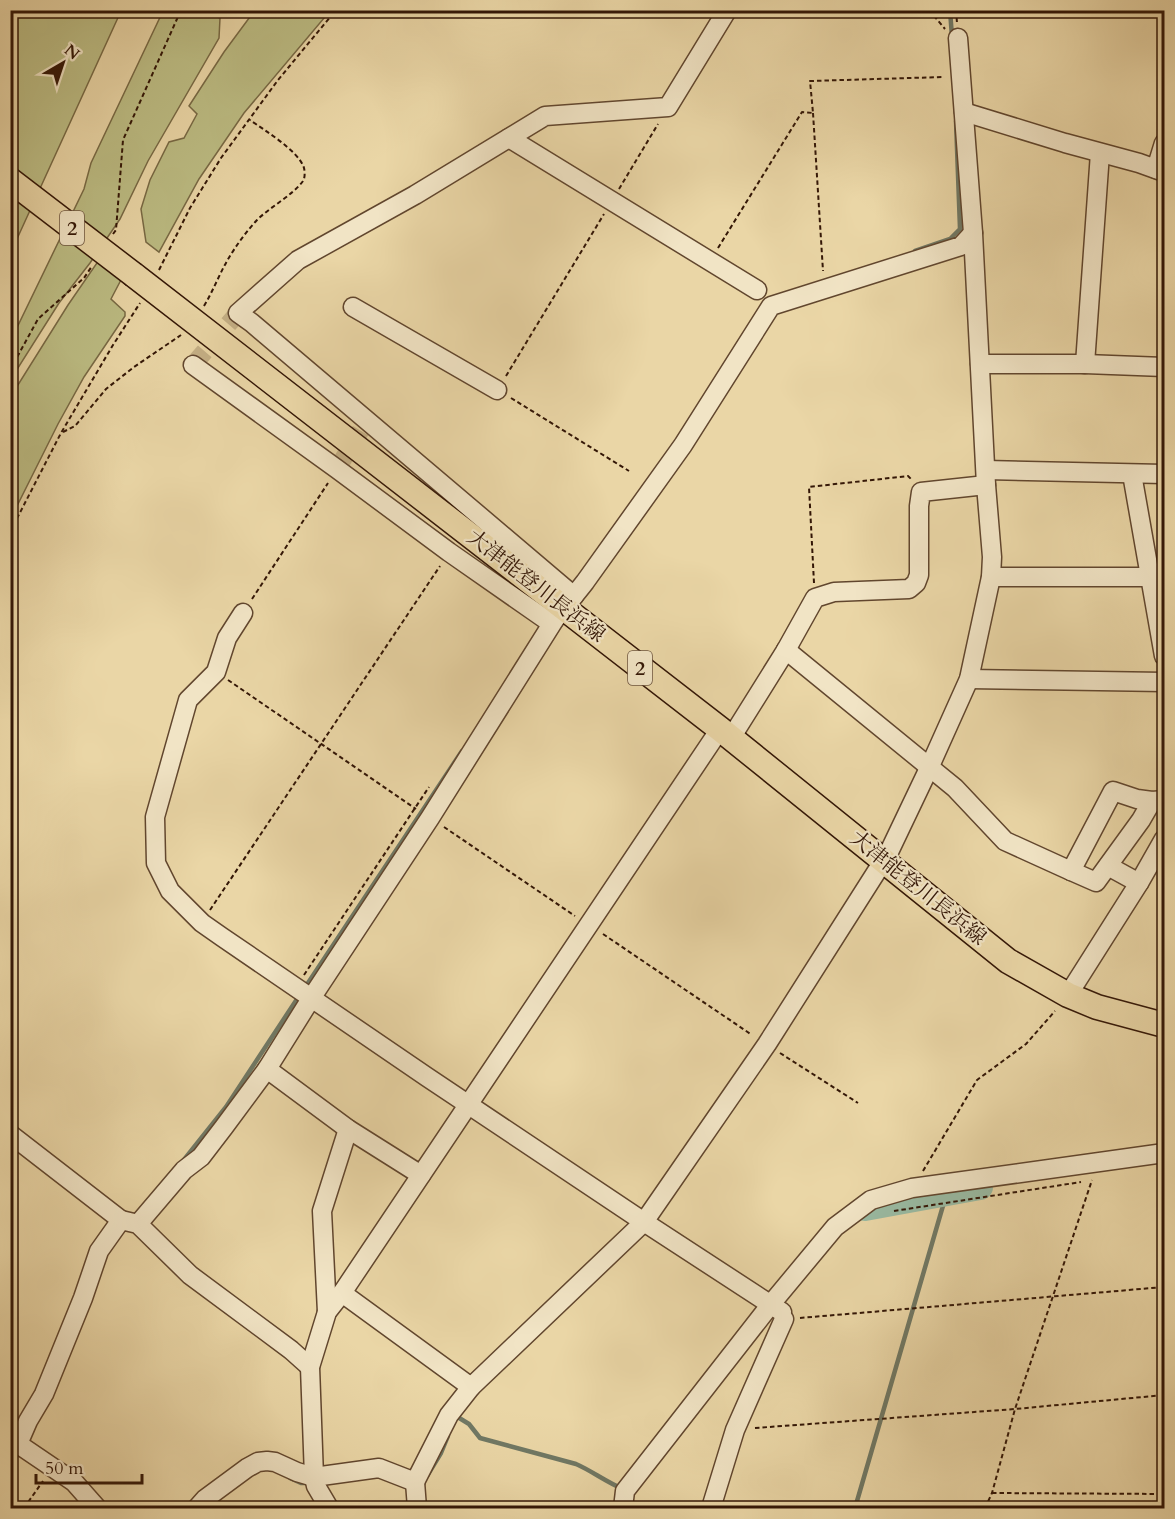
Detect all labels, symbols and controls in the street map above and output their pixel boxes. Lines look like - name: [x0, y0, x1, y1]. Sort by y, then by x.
- north arrow: [33, 33, 93, 93]
- text: N: [59, 39, 84, 65]
- road number: 2: [60, 211, 84, 245]
- street label: 大津能登川長浜線: [461, 523, 611, 649]
- road number: 2: [628, 651, 652, 685]
- street label: 大津能登川長浜線: [844, 824, 992, 952]
- scale bar: [36, 1447, 142, 1485]
- text: 50 m: [45, 1456, 84, 1481]

